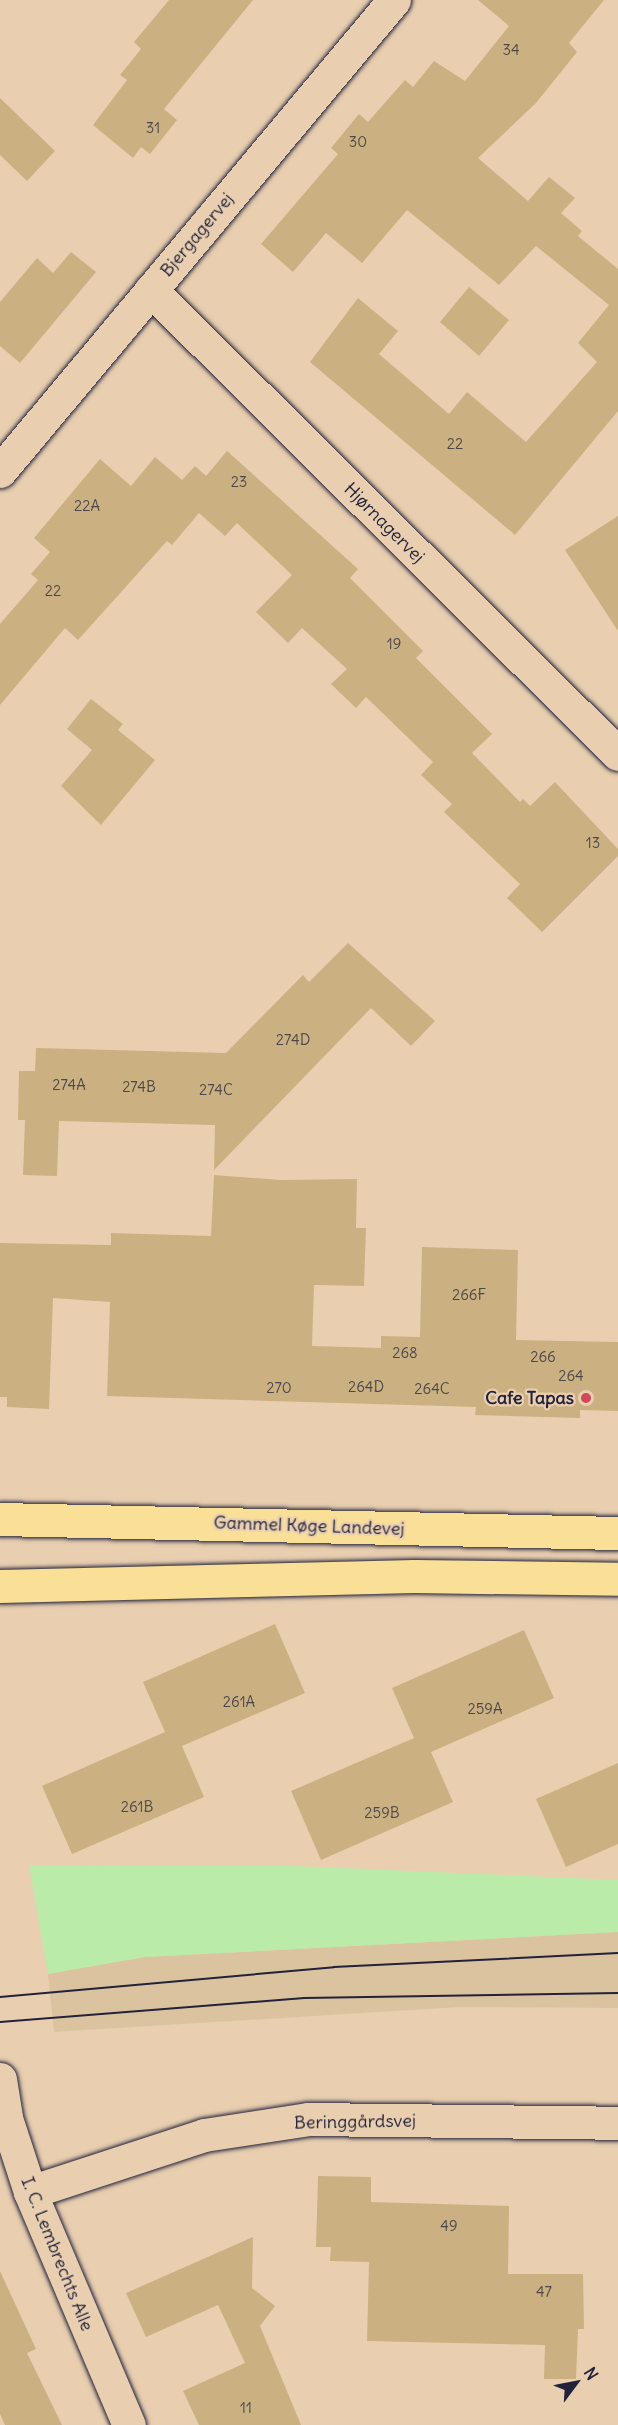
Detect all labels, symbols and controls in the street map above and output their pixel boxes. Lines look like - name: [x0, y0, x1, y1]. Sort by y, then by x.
- house number: 34: [502, 41, 520, 59]
- house number: 31: [146, 119, 160, 137]
- house number: 30: [349, 133, 367, 151]
- street label: Bjergagervej: [156, 189, 238, 281]
- house number: 22: [447, 435, 463, 453]
- house number: 23: [231, 473, 247, 491]
- street label: Hjørnagervej: [339, 478, 429, 568]
- house number: 22A: [74, 497, 100, 515]
- house number: 22: [45, 582, 61, 600]
- house number: 19: [387, 635, 401, 653]
- house number: 13: [586, 834, 600, 852]
- house number: 274D: [276, 1031, 310, 1049]
- house number: 274A: [52, 1076, 86, 1094]
- house number: 274B: [122, 1078, 156, 1096]
- house number: 274C: [199, 1081, 233, 1099]
- house number: 266F: [452, 1286, 486, 1304]
- house number: 268: [392, 1344, 418, 1362]
- house number: 266: [530, 1348, 556, 1366]
- house number: 264: [558, 1367, 584, 1385]
- house number: 264D: [348, 1378, 384, 1396]
- house number: 270: [266, 1379, 292, 1397]
- house number: 264C: [414, 1380, 450, 1398]
- place label: Cafe Tapas: [485, 1387, 574, 1409]
- marker: Cafe Tapas: [579, 1391, 593, 1405]
- street label: Gammel Køge Landevej: [213, 1512, 405, 1540]
- house number: 261A: [223, 1693, 255, 1711]
- house number: 259A: [467, 1700, 503, 1718]
- house number: 261B: [121, 1798, 153, 1816]
- house number: 259B: [364, 1804, 400, 1822]
- street label: Beringgårdsvej: [294, 2110, 416, 2134]
- street label: I. C. Lembrechts Alle: [16, 2174, 98, 2334]
- house number: 49: [440, 2217, 458, 2235]
- house number: 47: [536, 2283, 552, 2301]
- north arrow: [546, 2353, 606, 2413]
- text: N: [580, 2363, 603, 2383]
- house number: 11: [240, 2399, 252, 2417]

